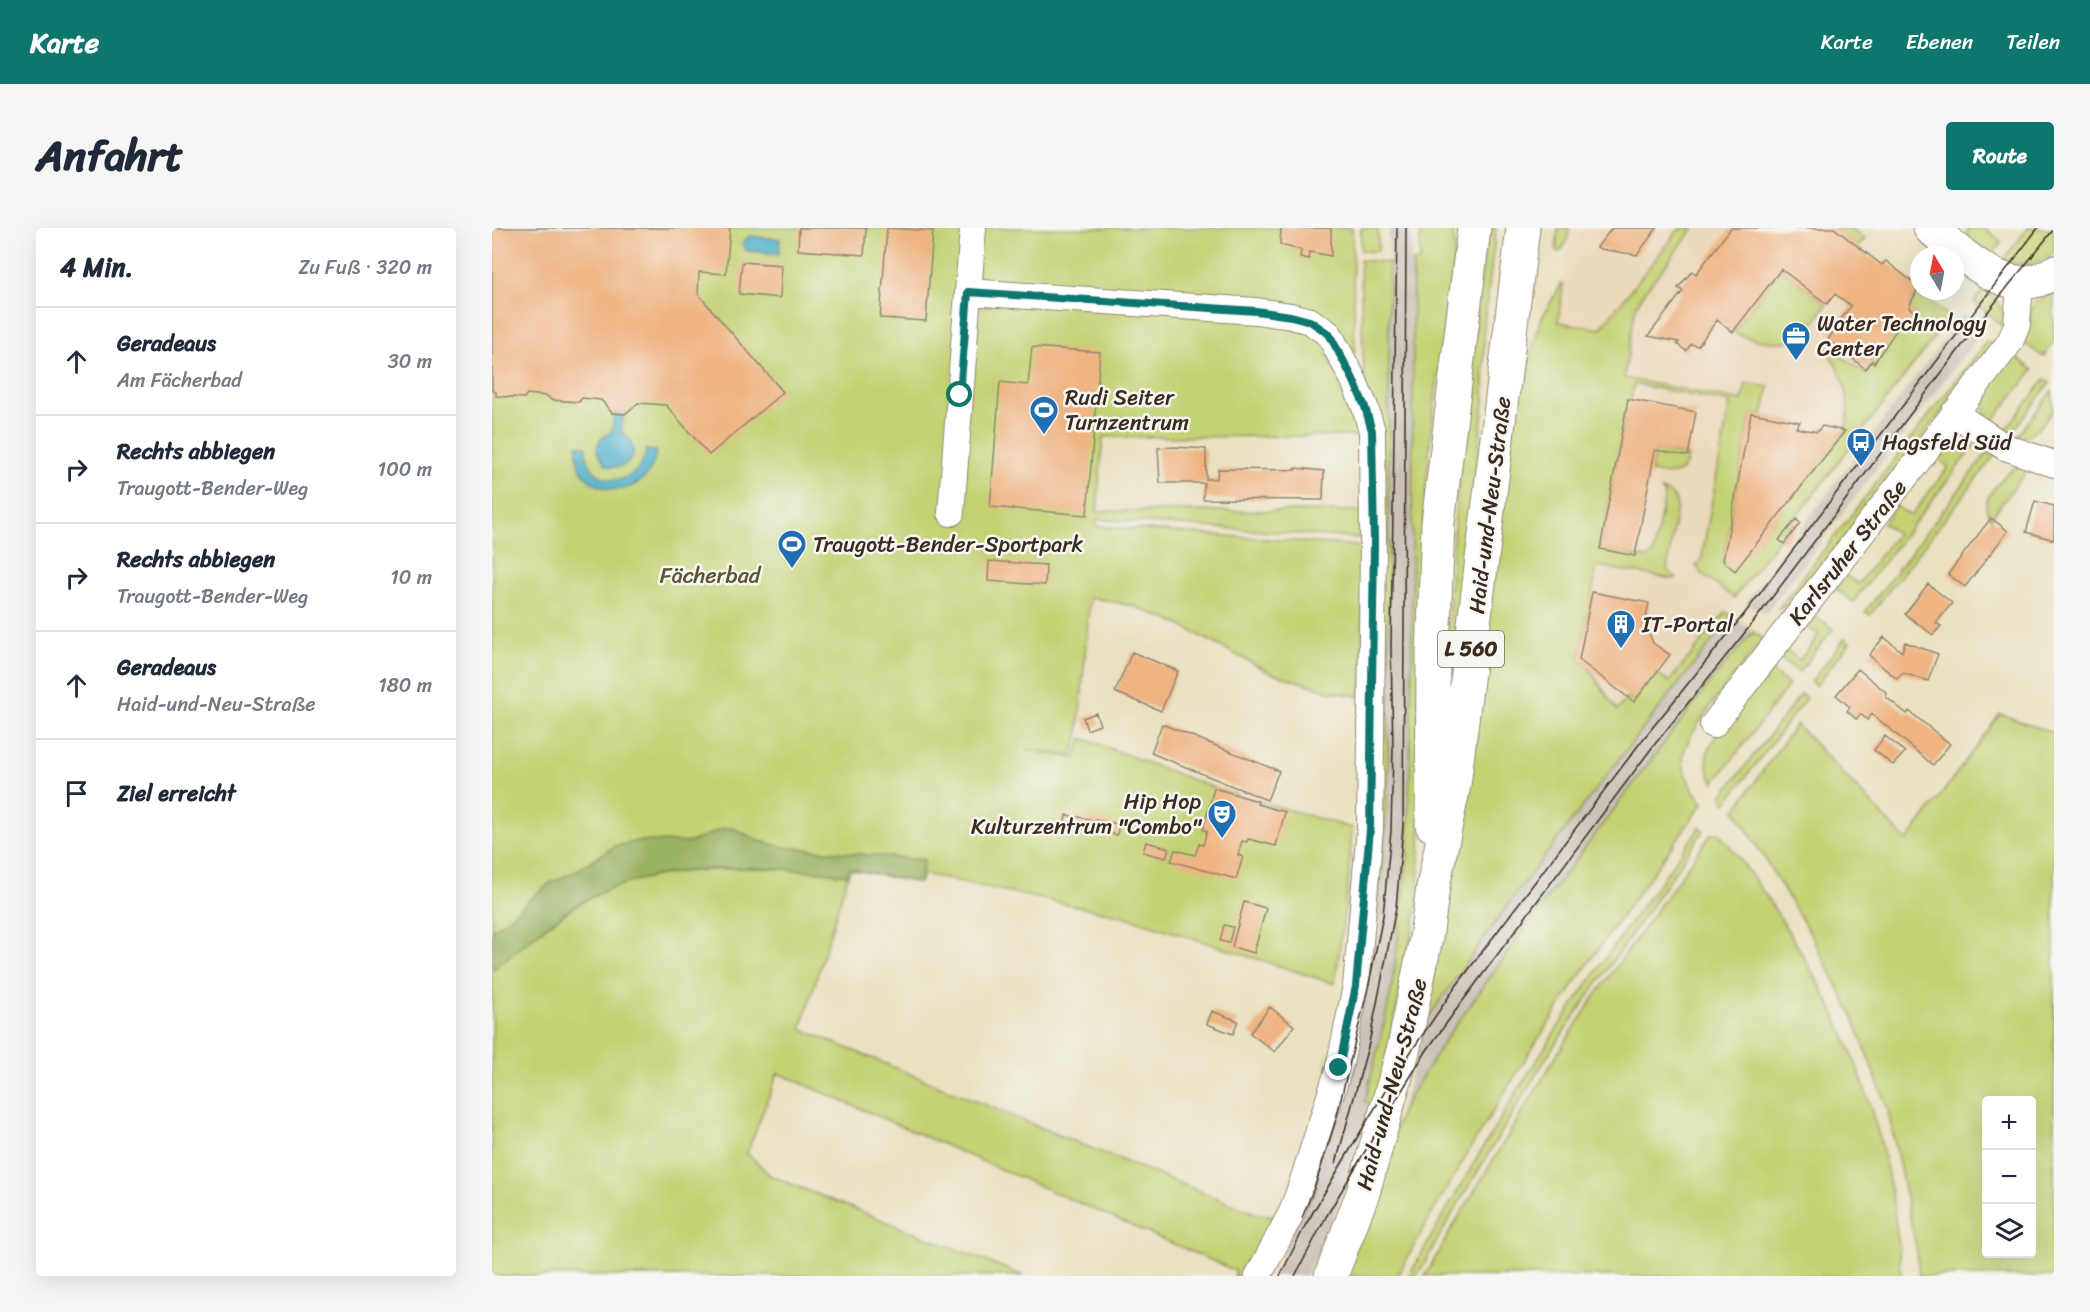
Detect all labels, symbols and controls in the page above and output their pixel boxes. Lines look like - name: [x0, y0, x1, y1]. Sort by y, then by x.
- text: Karte: [30, 18, 99, 67]
- text: Karte: [1821, 23, 1873, 61]
- text: Ebenen: [1906, 23, 1973, 61]
- text: Teilen: [2006, 23, 2060, 61]
- text: Anfahrt: [36, 119, 183, 193]
- button: Route: [1946, 122, 2054, 190]
- text: 4 Min.: [60, 244, 133, 290]
- north arrow: [1910, 246, 1964, 300]
- text: Zu Fuß · 320 m: [298, 250, 432, 285]
- place label: Water Technology Center: [1817, 304, 1987, 368]
- office icon: Water Technology Center: [1780, 320, 1812, 362]
- text: Geradeaus: [117, 324, 216, 363]
- text: 30 m: [388, 344, 432, 379]
- icon: ahead: [60, 345, 93, 378]
- text: Am Fächerbad: [117, 363, 242, 398]
- place label: Rudi Seiter Turnzentrum: [1065, 378, 1189, 442]
- route start: [946, 381, 972, 407]
- sports icon: Rudi Seiter Turnzentrum: [1028, 394, 1060, 436]
- street label: Haid-und-Neu-Straße: [1457, 394, 1522, 616]
- place label: Hagsfeld Süd: [1882, 423, 2013, 462]
- bus stop icon: Hagsfeld Süd: [1845, 426, 1877, 468]
- text: Rechts abbiegen: [117, 432, 275, 471]
- text: 100 m: [378, 452, 432, 487]
- icon: right: [60, 453, 93, 486]
- text: Traugott-Bender-Weg: [117, 471, 308, 506]
- street label: Karlsruher Straße: [1778, 471, 1917, 634]
- place label: Traugott-Bender-Sportpark: [813, 525, 1083, 564]
- sports icon: Traugott-Bender-Sportpark: [776, 528, 808, 570]
- text: Rechts abbiegen: [117, 540, 275, 579]
- park label: Fächerbad: [660, 556, 762, 595]
- text: 10 m: [390, 560, 432, 595]
- icon: right: [60, 561, 93, 594]
- text: Traugott-Bender-Weg: [117, 579, 308, 614]
- place label: IT-Portal: [1641, 605, 1734, 644]
- building icon: IT-Portal: [1605, 608, 1637, 650]
- road number: L 560: [1438, 631, 1504, 667]
- text: Geradeaus: [117, 648, 216, 687]
- text: 180 m: [378, 668, 432, 703]
- icon: ahead: [60, 669, 93, 702]
- text: Haid-und-Neu-Straße: [117, 687, 316, 722]
- text: Ziel erreicht: [117, 774, 236, 813]
- icon: arrive: [60, 777, 93, 810]
- place label: Hip Hop Kulturzentrum "Combo": [971, 782, 1203, 846]
- theatre icon: Hip Hop Kulturzentrum "Combo": [1206, 798, 1238, 840]
- street label: Haid-und-Neu-Straße: [1344, 974, 1439, 1195]
- route end: [1325, 1054, 1351, 1080]
- map controls: [1982, 1096, 2036, 1258]
- button: +: [1982, 1096, 2036, 1150]
- button: −: [1982, 1150, 2036, 1204]
- button: layers: [1982, 1204, 2036, 1258]

